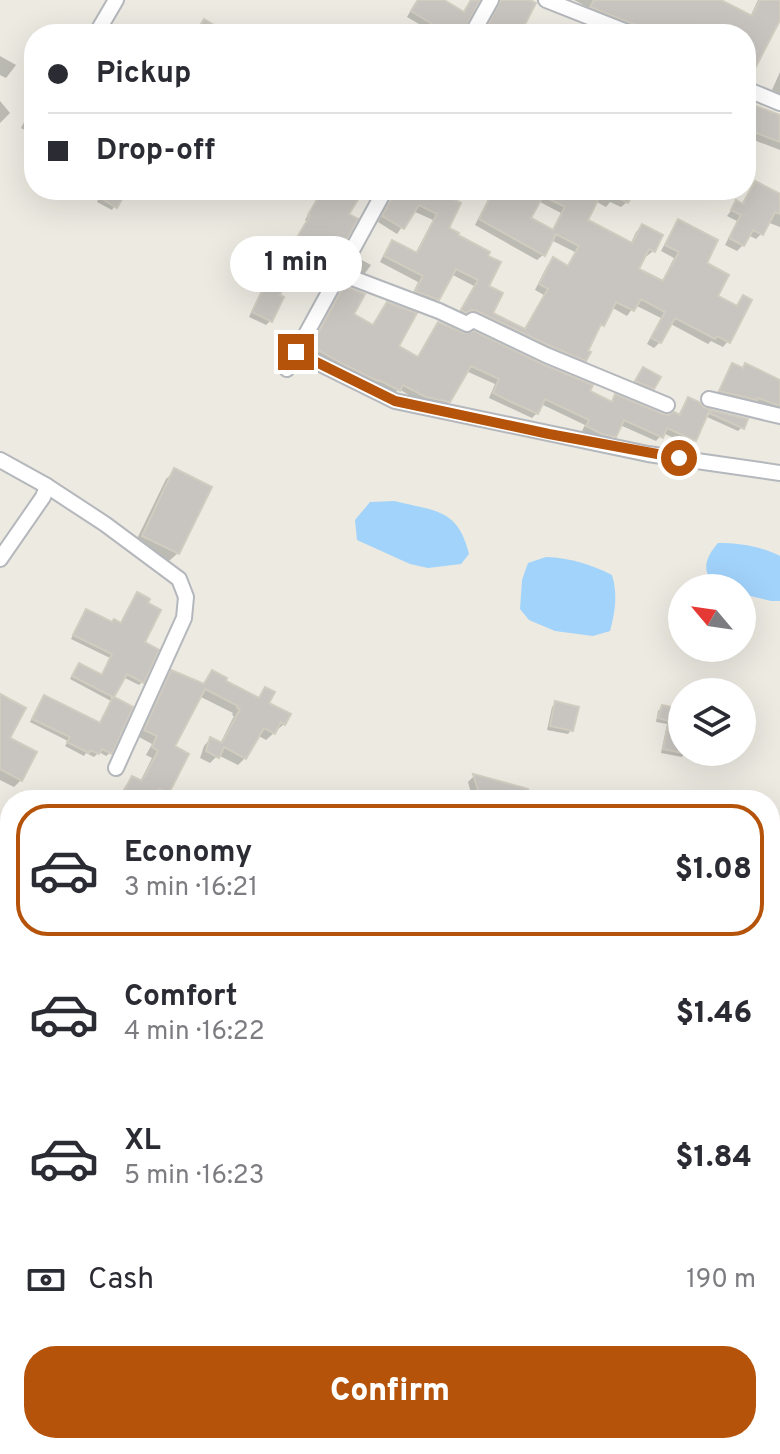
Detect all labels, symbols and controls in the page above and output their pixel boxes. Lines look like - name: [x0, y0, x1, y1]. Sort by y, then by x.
- text: Pickup: [96, 56, 191, 93]
- text: Drop-off: [96, 133, 215, 170]
- callout: 1 min: [230, 236, 362, 292]
- text: 1 min: [264, 247, 328, 280]
- route end: [278, 334, 314, 370]
- route start: [661, 440, 697, 476]
- north arrow: [668, 574, 756, 662]
- map controls: [668, 574, 756, 766]
- button: layers: [668, 678, 756, 766]
- icon: car: [28, 834, 100, 906]
- text: Economy: [124, 835, 252, 872]
- text: $1.08: [675, 852, 752, 889]
- text: 3 min · 16:21: [124, 872, 258, 905]
- icon: car: [28, 978, 100, 1050]
- text: Comfort: [124, 979, 237, 1016]
- text: $1.46: [676, 996, 752, 1033]
- text: 4 min · 16:22: [124, 1016, 265, 1049]
- icon: car: [28, 1122, 100, 1194]
- text: XL: [124, 1123, 161, 1160]
- text: $1.84: [675, 1140, 752, 1177]
- text: 5 min · 16:23: [124, 1160, 264, 1193]
- icon: cash: [24, 1258, 68, 1302]
- text: Cash: [88, 1262, 154, 1299]
- text: 190 m: [686, 1264, 756, 1297]
- button: Confirm: [24, 1346, 756, 1438]

